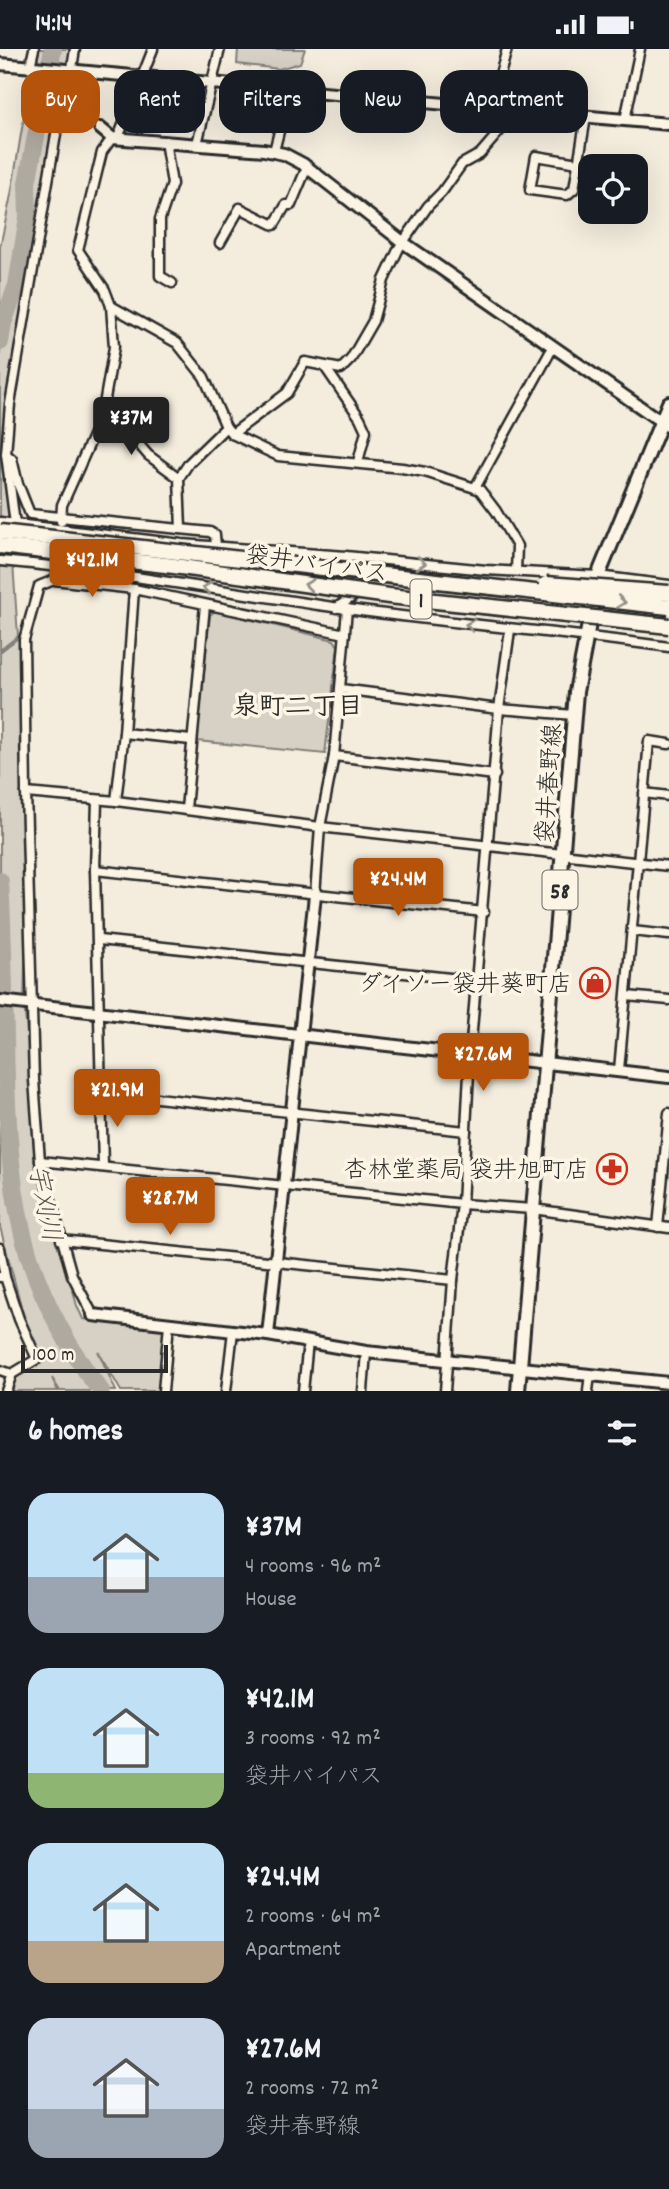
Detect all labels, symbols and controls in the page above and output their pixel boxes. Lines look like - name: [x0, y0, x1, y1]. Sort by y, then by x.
- text: 14:14: [35, 6, 72, 43]
- chip: Buy: [21, 70, 100, 133]
- chip: Rent: [114, 70, 205, 133]
- chip: Filters: [219, 70, 326, 133]
- chip: New: [340, 70, 426, 133]
- chip: Apartment: [440, 70, 588, 133]
- map controls: [578, 154, 648, 224]
- button: locate: [578, 154, 648, 224]
- pin: ¥37M: [90, 397, 172, 457]
- text: ¥37M: [109, 403, 153, 436]
- pin: ¥42.1M: [35, 539, 149, 599]
- street label: 袋井バイパス: [243, 539, 390, 593]
- text: ¥42.1M: [65, 545, 119, 578]
- one-way arrow: [416, 556, 427, 571]
- one-way arrow: [303, 577, 315, 592]
- road number: 1: [410, 579, 432, 619]
- one-way arrow: [201, 581, 212, 596]
- one-way arrow: [616, 594, 627, 609]
- one-way arrow: [464, 617, 476, 632]
- district label: 泉町二丁目: [233, 690, 363, 727]
- street label: 袋井春野線: [530, 722, 572, 844]
- pin: ¥24.4M: [341, 859, 455, 918]
- text: ¥24.4M: [369, 864, 427, 897]
- road number: 58: [542, 870, 578, 909]
- shop icon: ダイソー袋井葵町店: [578, 966, 612, 1000]
- place label: ダイソー袋井葵町店: [358, 969, 572, 1003]
- pin: ¥27.6M: [426, 1033, 540, 1093]
- text: ¥27.6M: [454, 1039, 512, 1072]
- pin: ¥21.9M: [60, 1069, 174, 1129]
- text: ¥21.9M: [90, 1075, 144, 1108]
- pharmacy icon: 杏林堂薬局 袋井旭町店: [595, 1152, 629, 1186]
- place label: 杏林堂薬局 袋井旭町店: [344, 1155, 589, 1189]
- water label: 宇刈川: [17, 1162, 68, 1245]
- pin: ¥28.7M: [113, 1177, 227, 1237]
- text: ¥28.7M: [142, 1183, 198, 1216]
- scale bar: [21, 1342, 168, 1374]
- text: 100 m: [32, 1343, 74, 1370]
- text: 6 homes: [28, 1412, 123, 1455]
- icon: filters: [603, 1414, 641, 1452]
- text: ¥37M: [245, 1508, 302, 1551]
- icon: home: [84, 1521, 168, 1605]
- text: 4 rooms · 96 m²: [245, 1551, 381, 1584]
- text: House: [245, 1584, 297, 1617]
- text: ¥42.1M: [245, 1680, 314, 1723]
- icon: home: [84, 1696, 168, 1780]
- text: 3 rooms · 92 m²: [245, 1723, 381, 1756]
- text: 袋井バイパス: [245, 1762, 383, 1795]
- text: ¥24.4M: [245, 1858, 320, 1901]
- icon: home: [84, 1871, 168, 1955]
- text: 2 rooms · 64 m²: [245, 1901, 381, 1934]
- text: Apartment: [245, 1934, 341, 1967]
- text: ¥27.6M: [245, 2030, 321, 2073]
- icon: home: [84, 2046, 168, 2130]
- text: 2 rooms · 72 m²: [245, 2073, 379, 2106]
- text: 袋井春野線: [245, 2112, 360, 2145]

